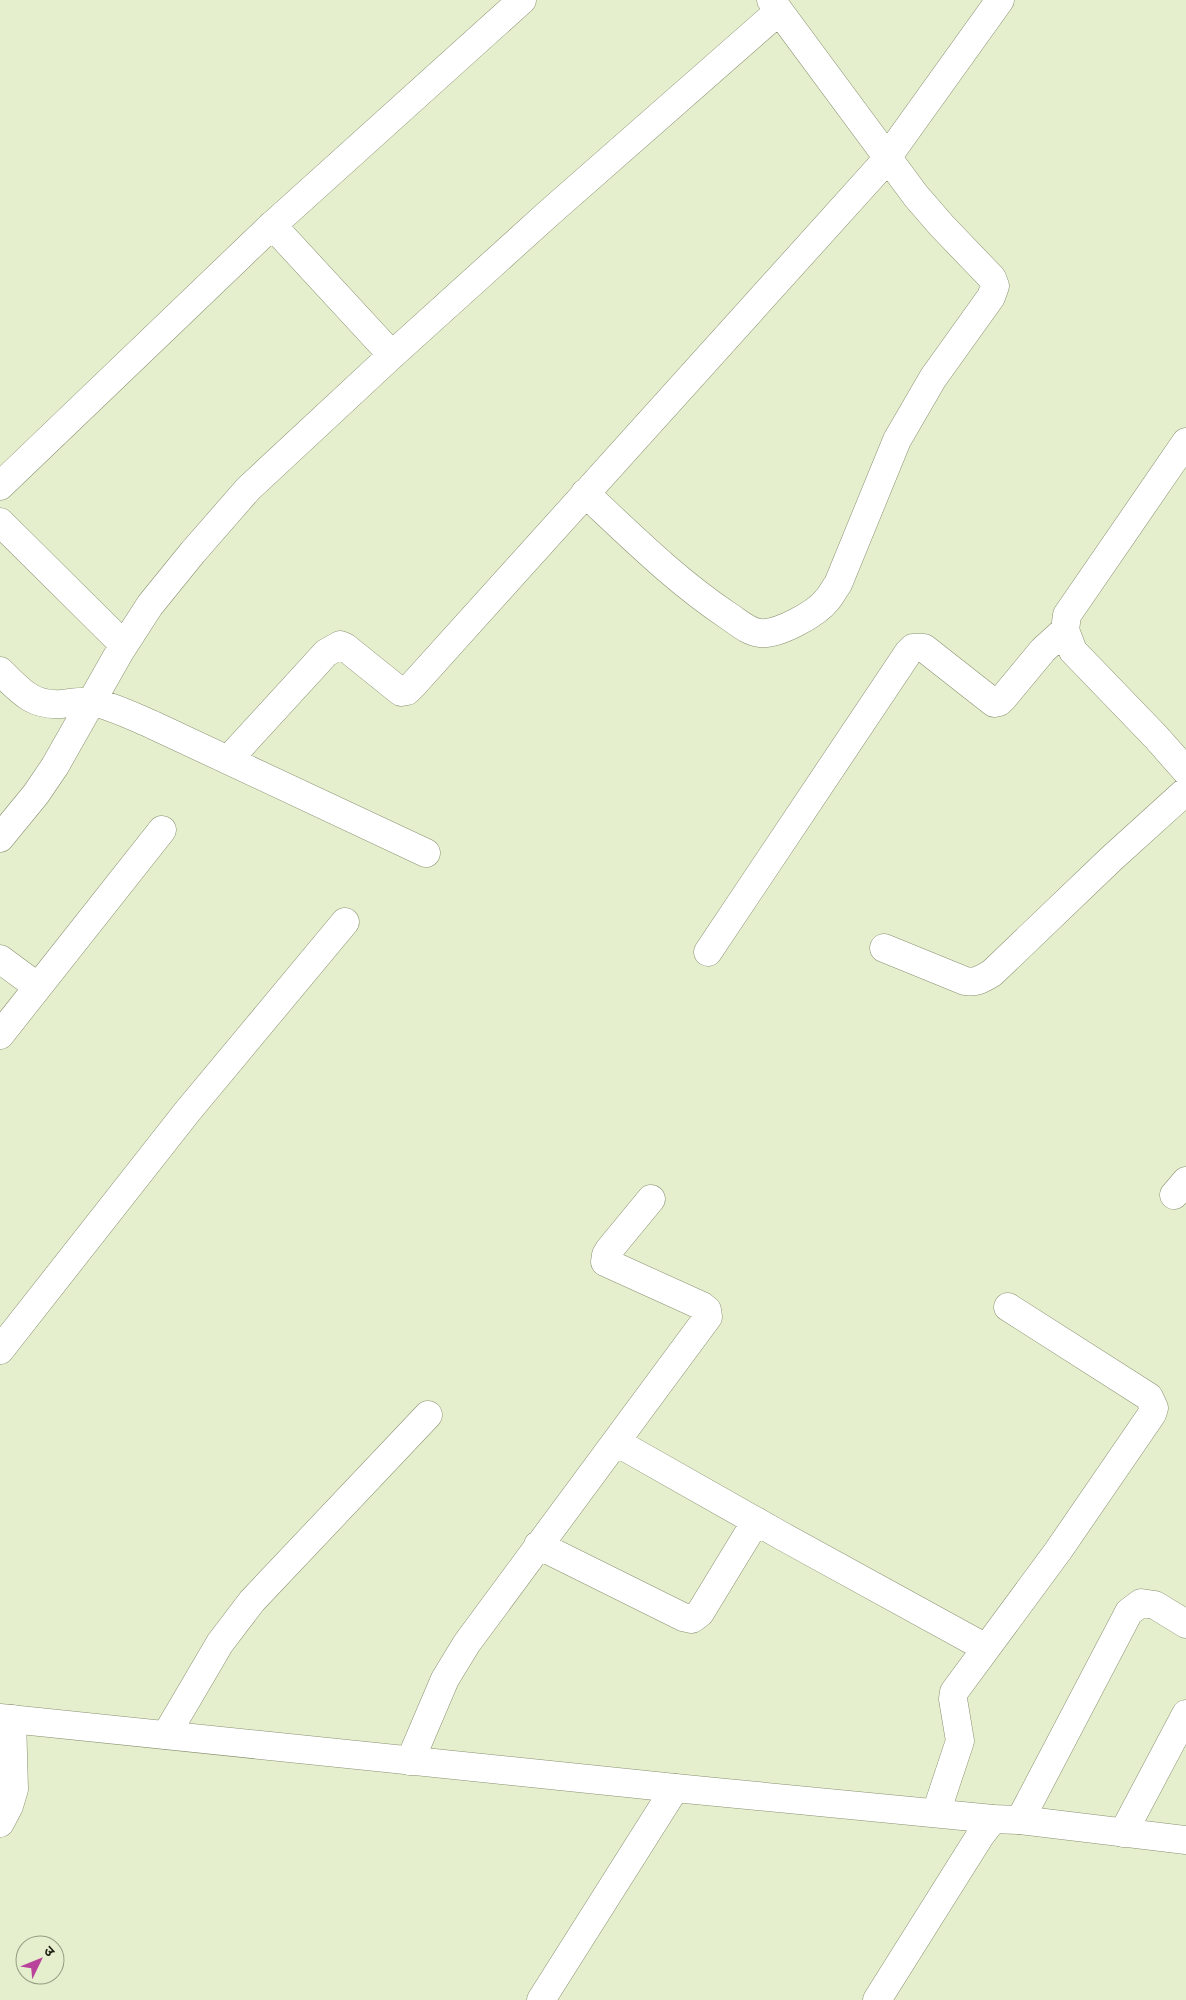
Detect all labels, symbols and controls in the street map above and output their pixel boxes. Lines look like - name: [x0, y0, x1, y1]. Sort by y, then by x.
- north arrow: [15, 1935, 65, 1985]
- text: उ: [40, 1943, 59, 1961]

